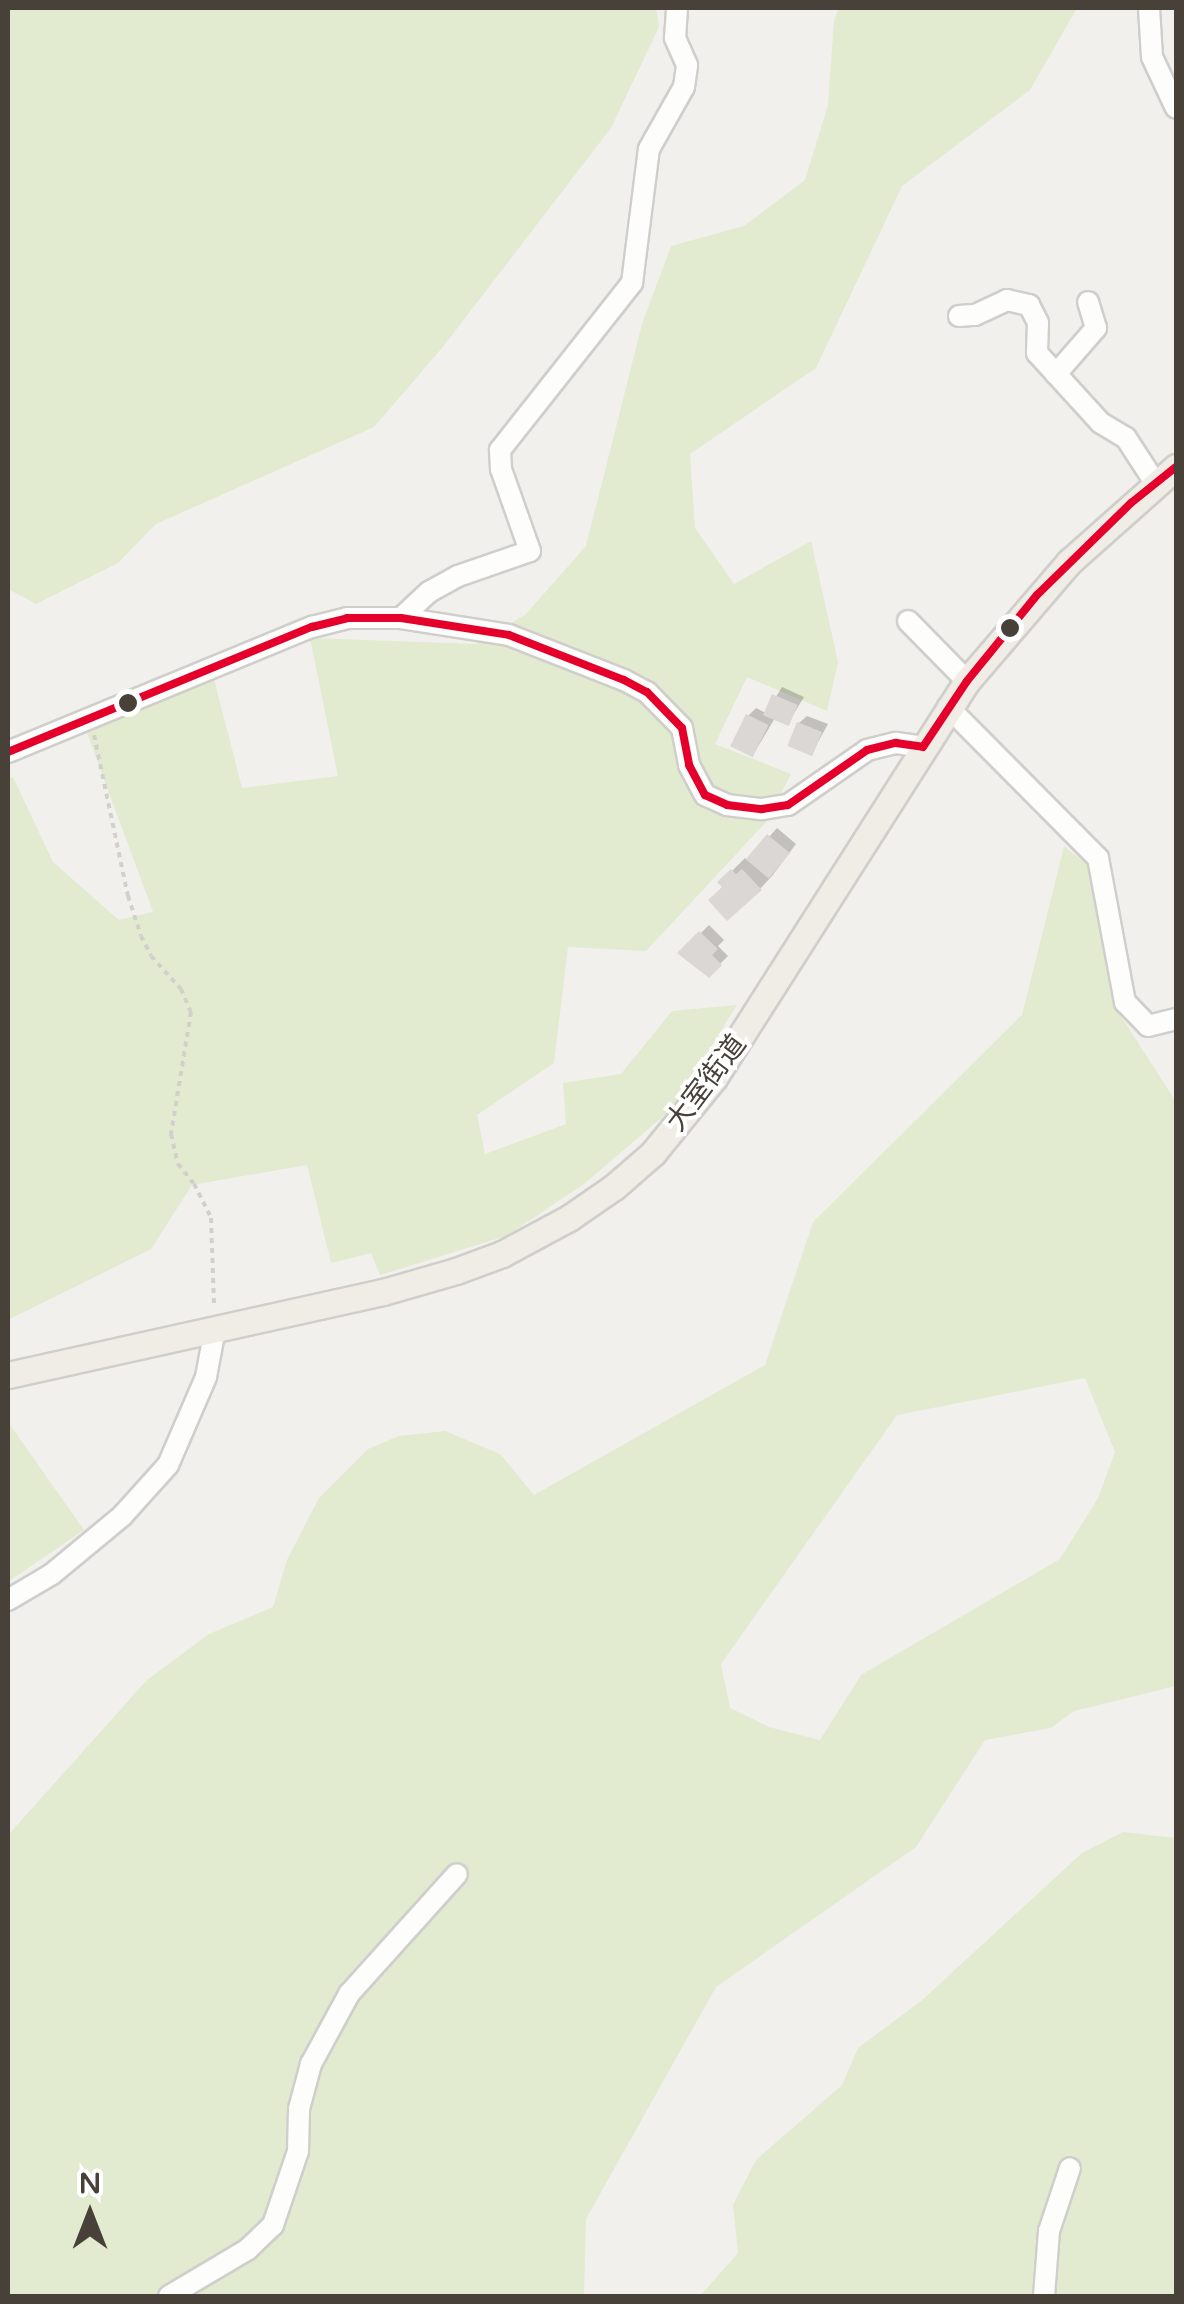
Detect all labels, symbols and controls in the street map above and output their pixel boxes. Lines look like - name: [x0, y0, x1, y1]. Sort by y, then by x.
- unlabelled marker: [1000, 618, 1020, 638]
- unlabelled marker: [118, 693, 138, 713]
- street label: 大室街道: [659, 1028, 753, 1138]
- north arrow: [40, 2164, 140, 2264]
- text: N: [79, 2167, 101, 2201]

